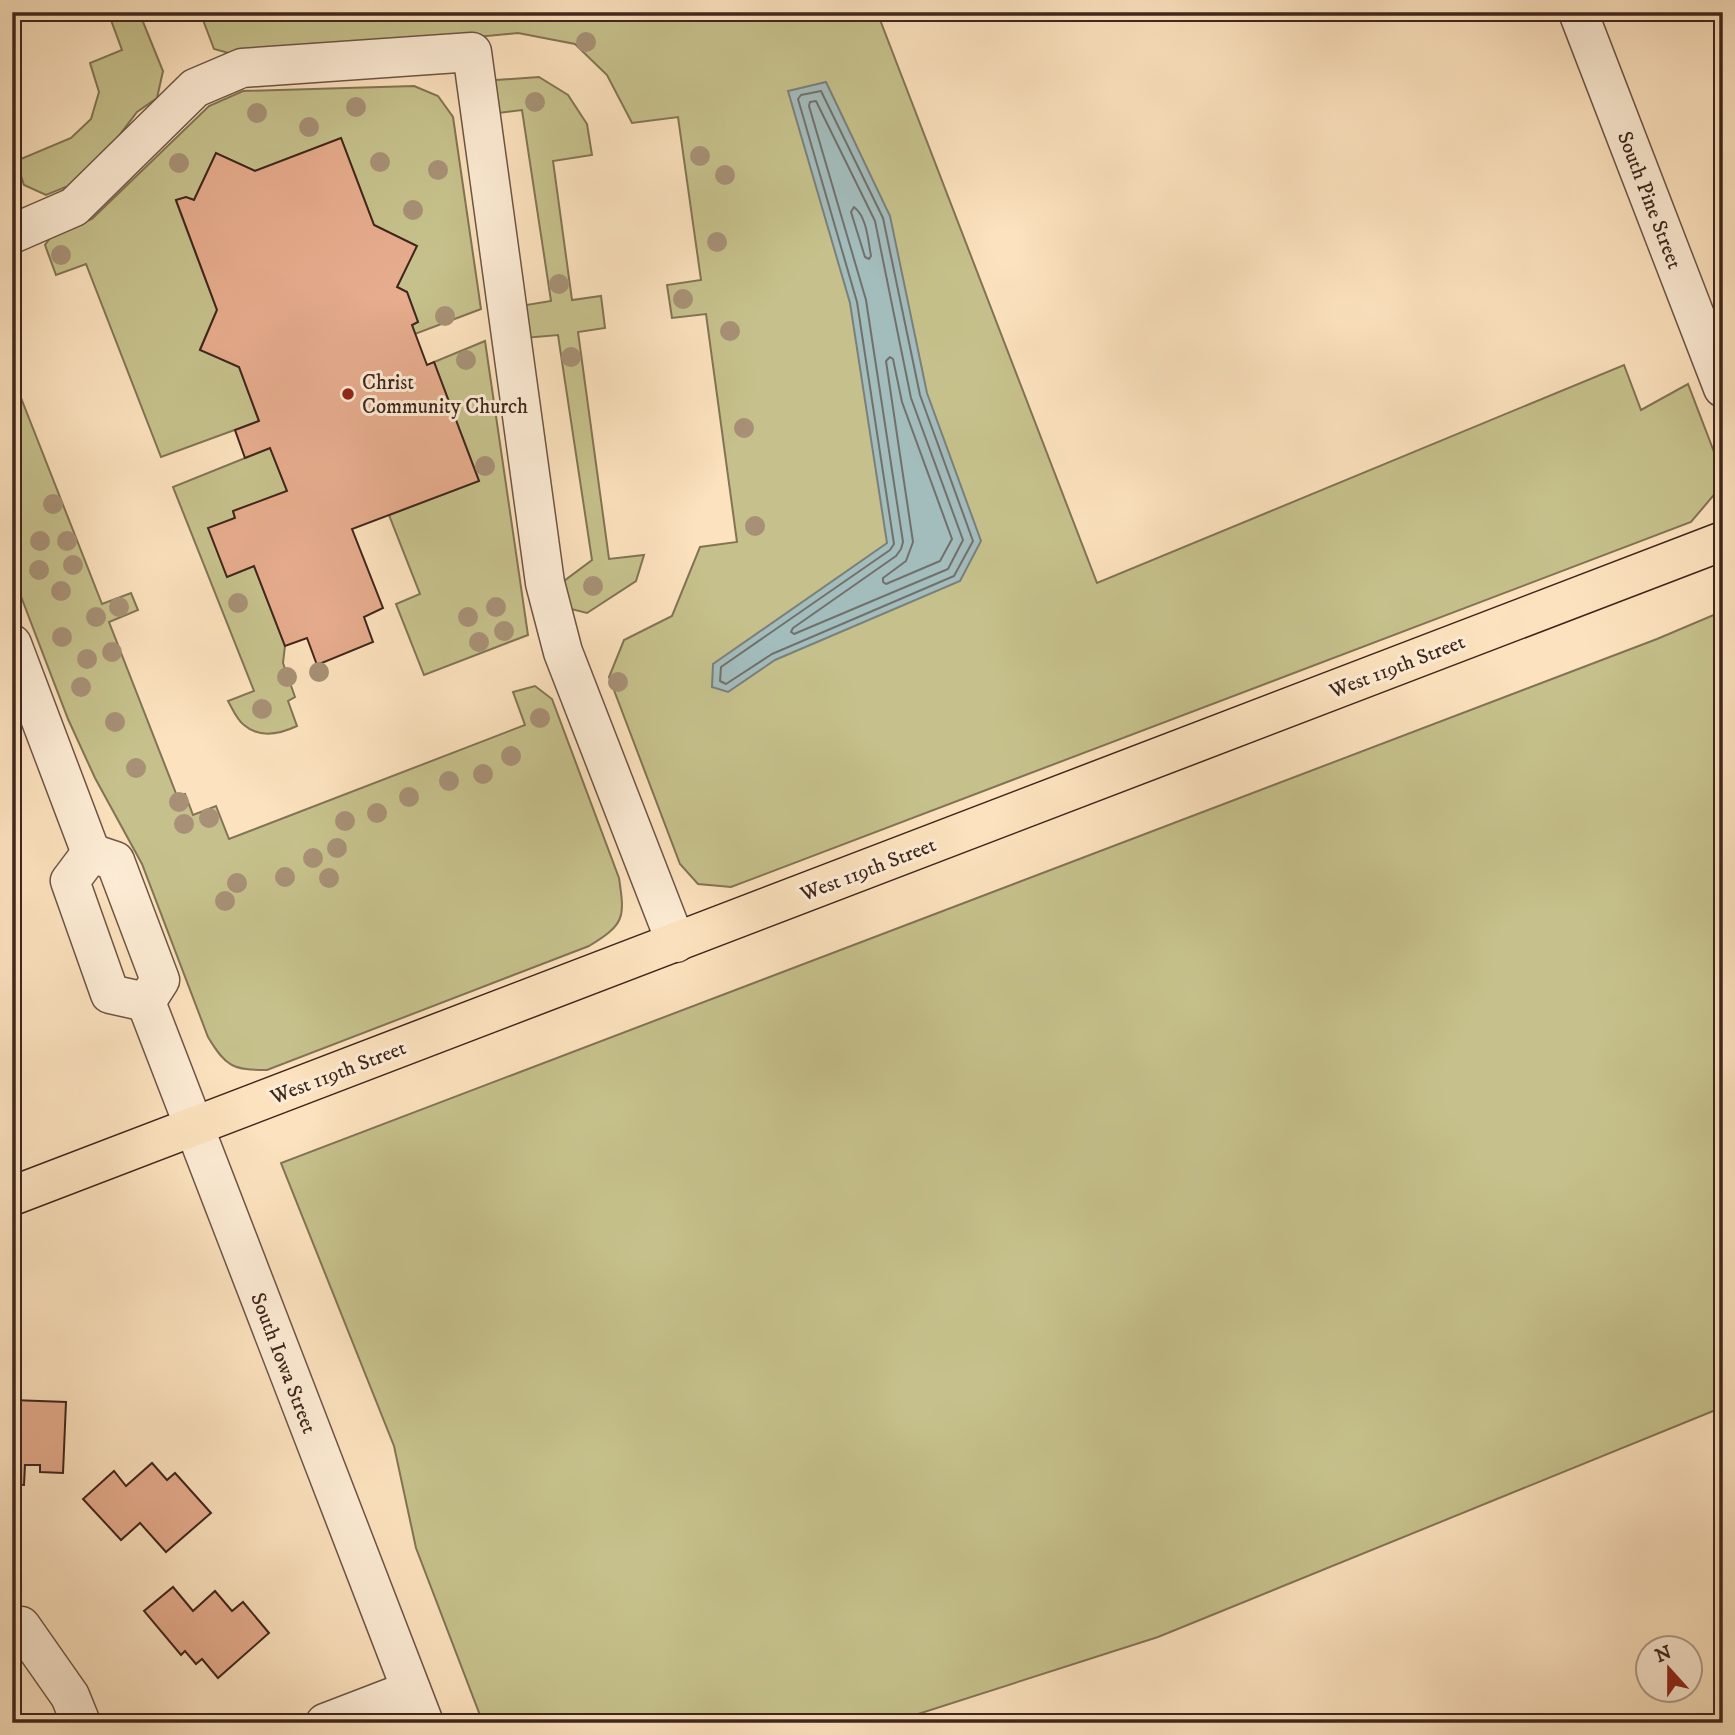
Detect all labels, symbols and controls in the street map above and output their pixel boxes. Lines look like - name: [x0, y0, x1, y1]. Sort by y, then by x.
- street label: South Pine Street: [1611, 128, 1687, 273]
- place label: Christ Community Church: [362, 370, 528, 420]
- marker: Christ Community Church: [340, 386, 356, 402]
- street label: West 119th Street: [1325, 629, 1469, 705]
- street label: West 119th Street: [796, 832, 940, 908]
- street label: West 119th Street: [266, 1035, 410, 1111]
- street label: South Iowa Street: [244, 1289, 322, 1438]
- north arrow: [1634, 1634, 1704, 1704]
- text: N: [1652, 1641, 1675, 1668]

